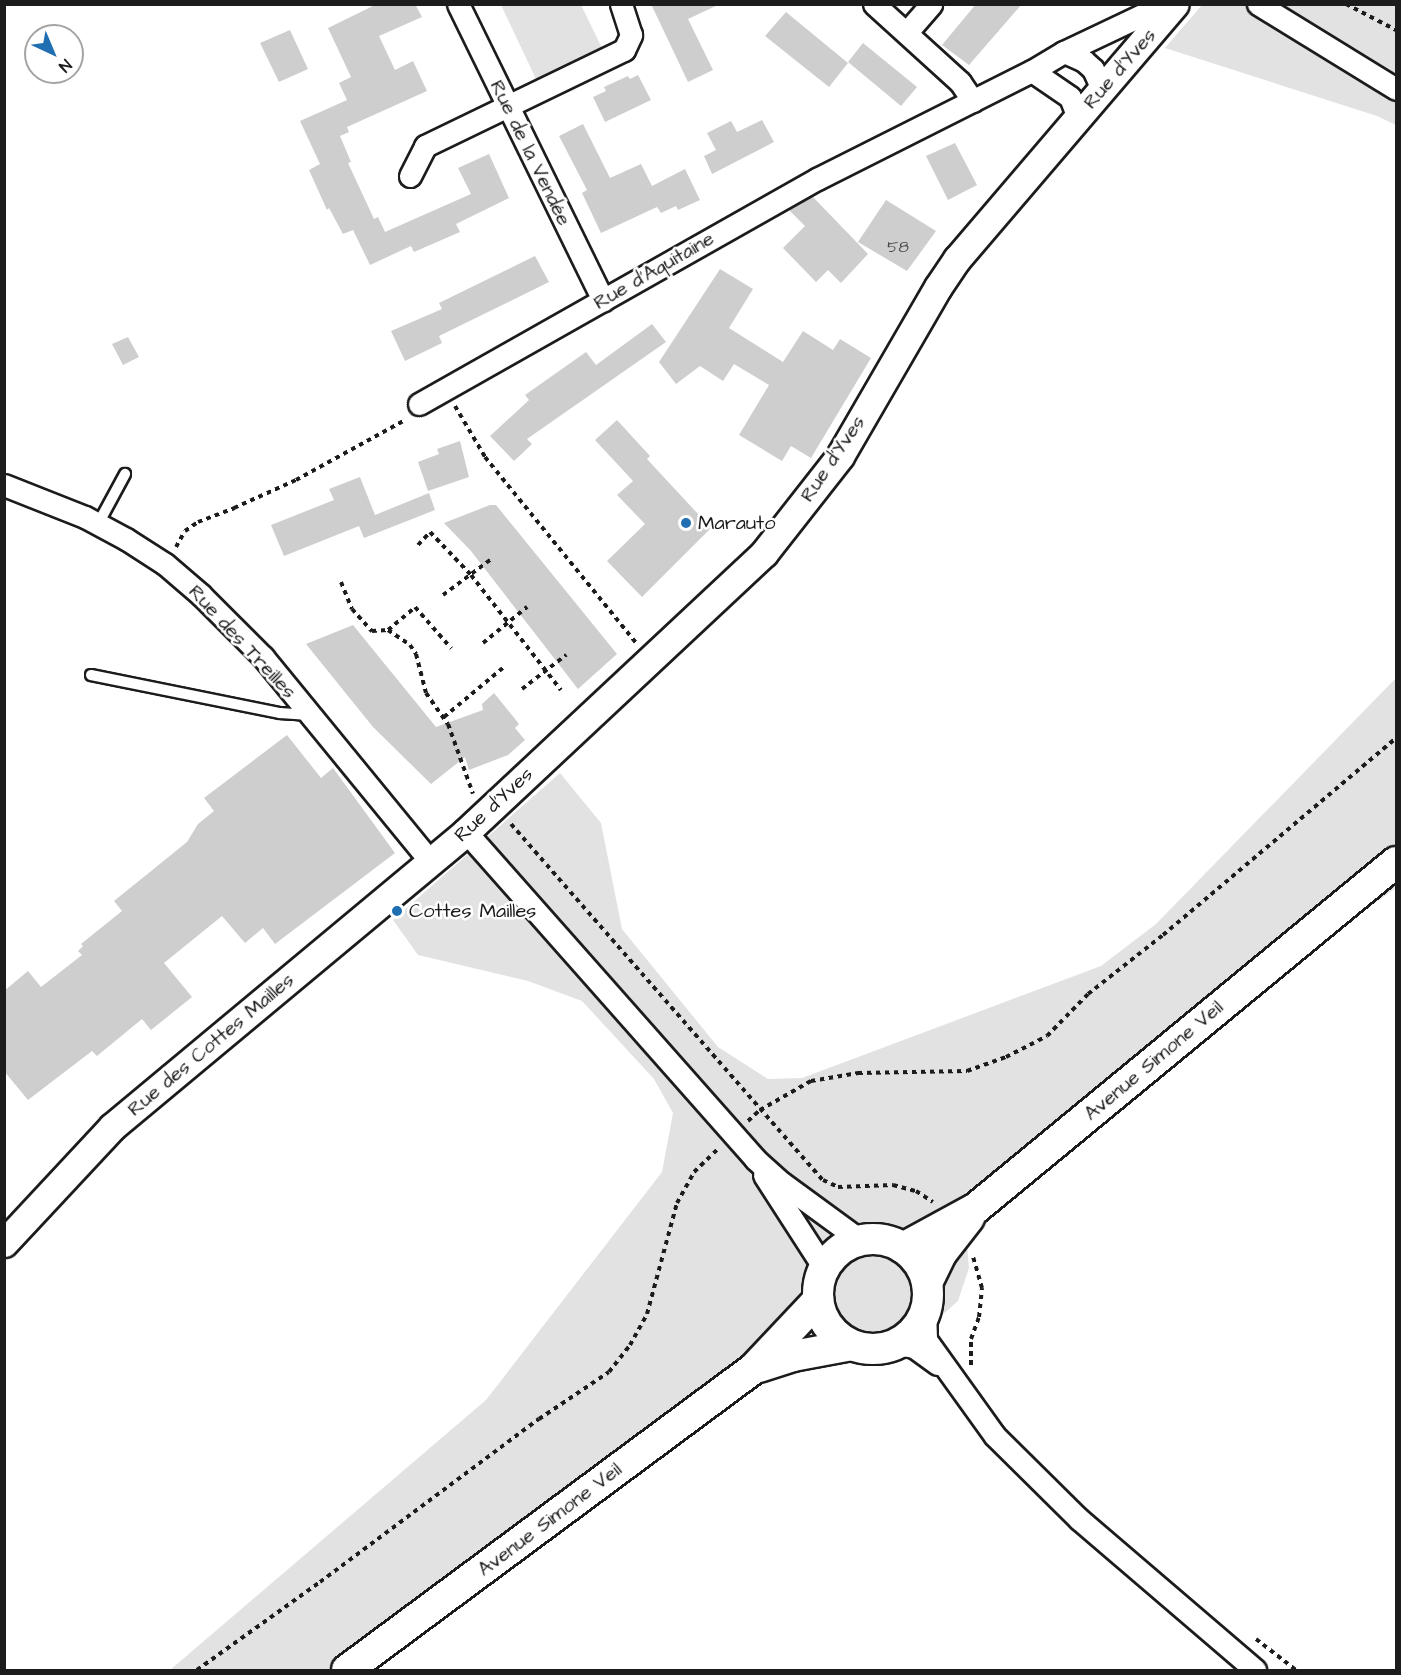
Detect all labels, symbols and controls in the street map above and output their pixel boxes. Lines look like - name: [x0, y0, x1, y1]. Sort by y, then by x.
- north arrow: [24, 24, 84, 84]
- street label: Rue d'Yves: [1079, 24, 1161, 114]
- text: N: [54, 54, 76, 77]
- street label: Rue de la Vendée: [484, 76, 576, 230]
- street label: Rue d'Aquitaine: [589, 227, 719, 315]
- house number: 58: [887, 237, 909, 257]
- street label: Rue d'Yves: [795, 411, 871, 507]
- place label: Marauto: [698, 511, 775, 535]
- marker: Marauto: [679, 516, 693, 530]
- street label: Rue des Treilles: [183, 580, 301, 704]
- street label: Rue d'Yves: [450, 763, 538, 847]
- place label: Cottes Mailles: [409, 899, 536, 923]
- marker: Cottes Mailles: [390, 904, 404, 918]
- street label: Rue des Cottes Mailles: [123, 968, 299, 1122]
- street label: Avenue Simone Veil: [1080, 996, 1228, 1126]
- street label: Avenue Simone Veil: [473, 1458, 627, 1582]

